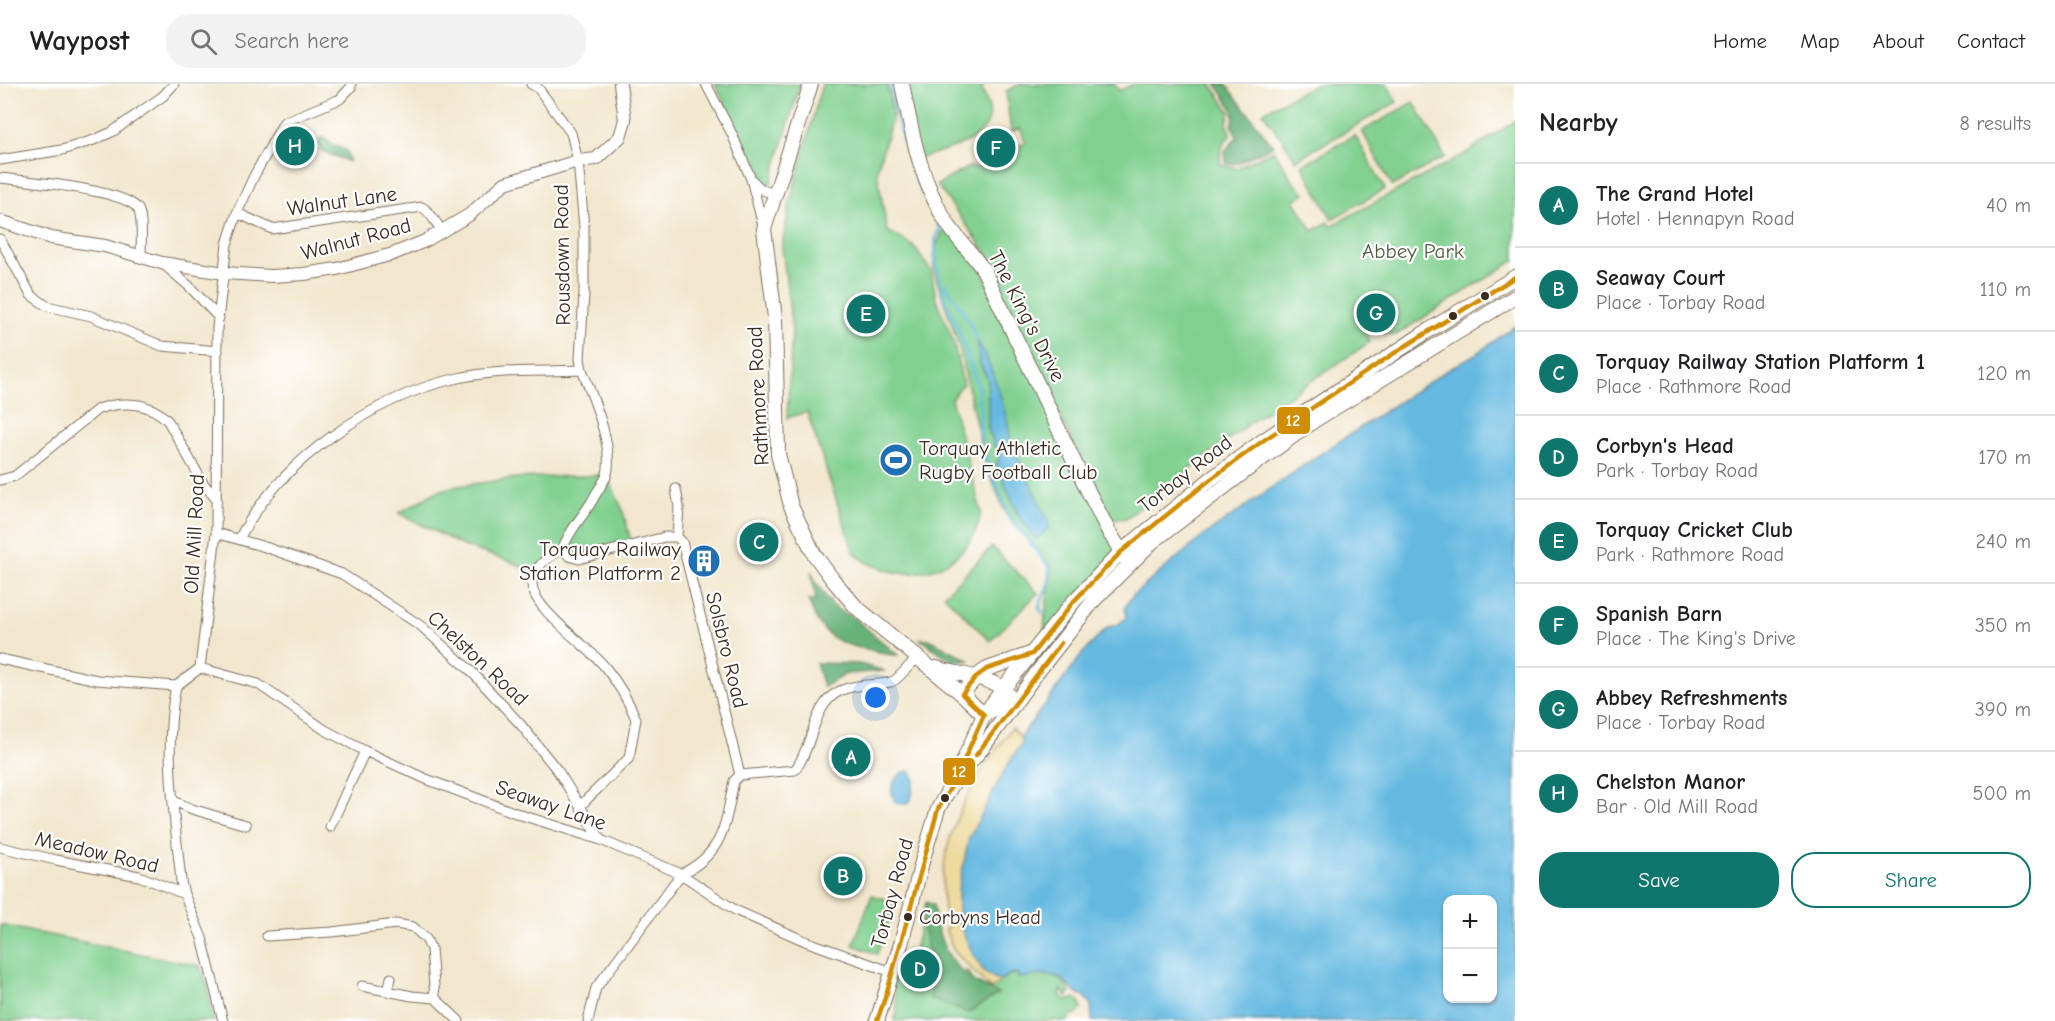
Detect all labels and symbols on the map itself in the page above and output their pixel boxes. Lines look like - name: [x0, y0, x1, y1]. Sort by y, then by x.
- pin: H: [276, 124, 314, 168]
- pin: F: [976, 126, 1016, 170]
- street label: Walnut Lane: [286, 181, 398, 221]
- street label: Rousdown Road: [549, 184, 575, 326]
- street label: Walnut Road: [298, 213, 414, 265]
- park label: Abbey Park: [1362, 239, 1464, 263]
- street label: The King's Drive: [984, 246, 1070, 386]
- pin: G: [1356, 290, 1396, 336]
- unlabelled marker: [1479, 290, 1491, 302]
- pin: E: [846, 292, 886, 336]
- unlabelled marker: [1447, 310, 1459, 322]
- street label: Rathmore Road: [742, 326, 774, 466]
- line badge: 12: [1276, 406, 1311, 435]
- text: 12: [1286, 412, 1300, 430]
- street label: Torbay Road: [1133, 430, 1237, 518]
- place label: Torquay Athletic Rugby Football Club: [919, 436, 1098, 484]
- sports icon: Torquay Athletic Rugby Football Club: [878, 442, 914, 478]
- street label: Old Mill Road: [179, 473, 209, 595]
- pin: C: [740, 520, 778, 564]
- place label: Torquay Railway Station Platform 2: [519, 537, 682, 585]
- building icon: Torquay Railway Station Platform 2: [686, 543, 722, 579]
- street label: Solsbro Road: [701, 590, 753, 710]
- street label: Chelston Road: [423, 605, 533, 711]
- your location: [861, 683, 890, 712]
- pin: A: [832, 734, 870, 780]
- line badge: 12: [942, 757, 976, 786]
- text: 12: [952, 763, 966, 781]
- street label: Seaway Lane: [492, 775, 610, 835]
- unlabelled marker: [939, 792, 951, 804]
- street label: Meadow Road: [33, 826, 161, 878]
- street label: Torbay Road: [866, 836, 918, 950]
- pin: B: [824, 854, 862, 898]
- place label: Corbyns Head: [919, 906, 1041, 929]
- marker: Corbyns Head: [902, 911, 914, 923]
- pin: D: [900, 946, 940, 992]

